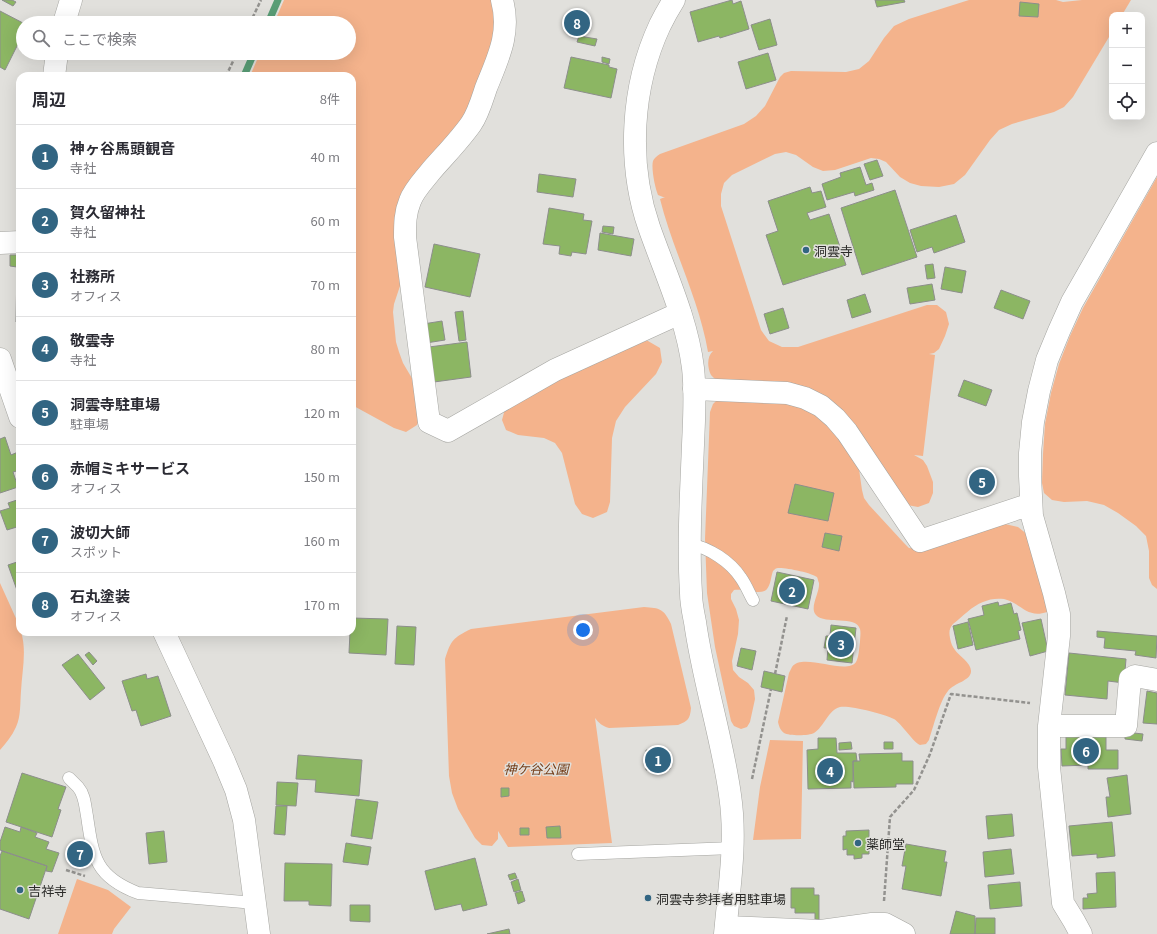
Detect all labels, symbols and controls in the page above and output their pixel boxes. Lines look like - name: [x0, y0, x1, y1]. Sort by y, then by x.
- pin: 8: [564, 8, 590, 38]
- map controls: [1109, 12, 1145, 120]
- button: +: [1109, 12, 1145, 48]
- search box: [16, 16, 356, 60]
- icon: search: [30, 27, 52, 49]
- text: ここで検索: [62, 28, 137, 49]
- button: −: [1109, 48, 1145, 84]
- button: locate: [1109, 84, 1145, 120]
- text: 周辺: [32, 86, 66, 111]
- text: 8件: [320, 89, 340, 108]
- text: 神ヶ谷馬頭観音: [70, 137, 175, 158]
- text: 1: [41, 147, 49, 166]
- text: 40 m: [311, 147, 340, 166]
- text: 寺社: [70, 158, 96, 177]
- text: 賀久留神社: [70, 201, 145, 222]
- text: 2: [41, 211, 49, 230]
- text: 60 m: [311, 211, 340, 230]
- text: 寺社: [70, 222, 96, 241]
- place label: 洞雲寺: [814, 241, 853, 260]
- marker: 洞雲寺: [801, 245, 811, 255]
- text: 社務所: [70, 265, 115, 286]
- text: 3: [41, 275, 49, 294]
- text: 70 m: [311, 275, 340, 294]
- text: オフィス: [70, 286, 122, 305]
- text: 敬雲寺: [70, 329, 115, 350]
- text: 4: [41, 339, 49, 358]
- text: 80 m: [311, 339, 340, 358]
- text: 寺社: [70, 350, 96, 369]
- text: 洞雲寺駐車場: [70, 393, 160, 414]
- text: 5: [41, 403, 49, 422]
- text: 120 m: [303, 403, 340, 422]
- text: 駐車場: [70, 414, 109, 433]
- text: 赤帽ミキサービス: [70, 457, 190, 478]
- text: 6: [41, 467, 49, 486]
- text: 150 m: [303, 467, 340, 486]
- pin: 5: [969, 467, 995, 497]
- text: オフィス: [70, 478, 122, 497]
- text: 波切大師: [70, 521, 130, 542]
- text: 7: [41, 531, 49, 550]
- text: 160 m: [303, 531, 340, 550]
- text: スポット: [70, 542, 122, 561]
- pin: 2: [779, 576, 805, 606]
- text: 石丸塗装: [70, 585, 130, 606]
- text: 8: [41, 595, 49, 614]
- text: 170 m: [303, 595, 340, 614]
- text: オフィス: [70, 606, 122, 625]
- your location: [573, 620, 593, 640]
- pin: 3: [828, 629, 854, 659]
- pin: 6: [1073, 736, 1099, 766]
- pin: 1: [645, 745, 671, 775]
- pin: 4: [817, 756, 843, 786]
- park label: 神ケ谷公園: [503, 759, 570, 778]
- place label: 薬師堂: [866, 834, 905, 853]
- marker: 薬師堂: [853, 838, 863, 848]
- pin: 7: [67, 839, 93, 869]
- place label: 吉祥寺: [28, 881, 67, 900]
- marker: 吉祥寺: [15, 885, 25, 895]
- place label: 洞雲寺参拝者用駐車場: [656, 889, 786, 908]
- marker: 洞雲寺参拝者用駐車場: [643, 893, 653, 903]

